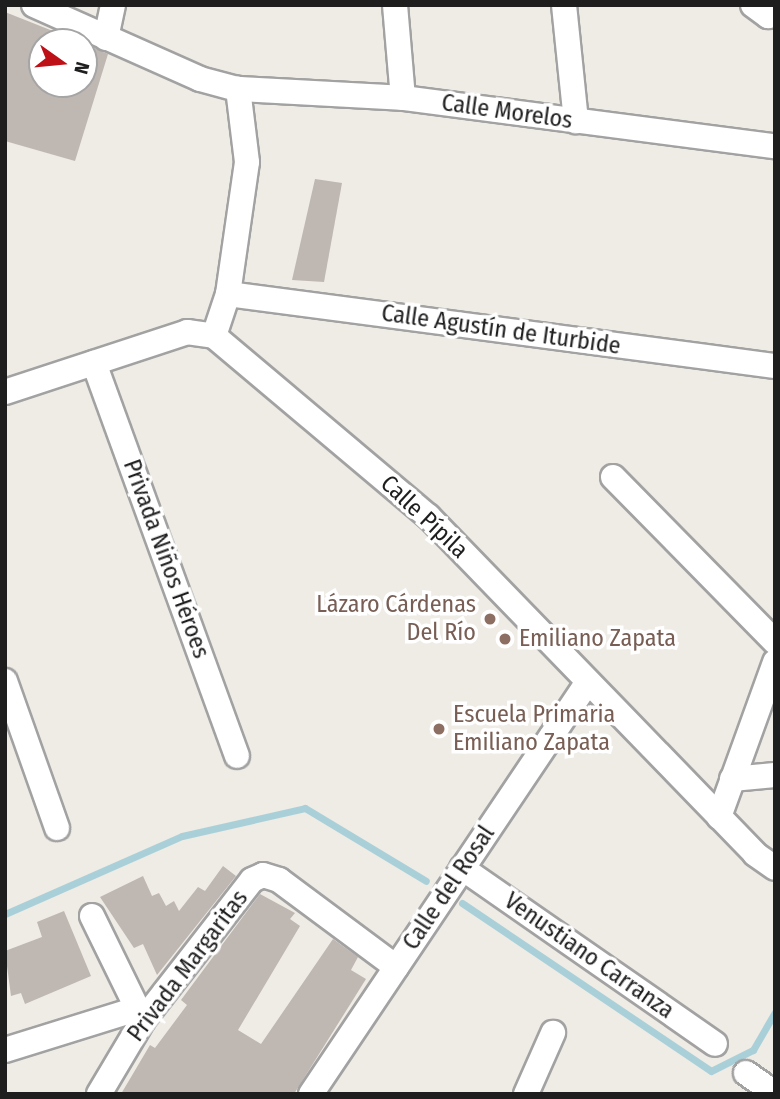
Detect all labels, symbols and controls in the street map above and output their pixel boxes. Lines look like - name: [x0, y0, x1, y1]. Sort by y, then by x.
- north arrow: [28, 28, 98, 98]
- text: N: [69, 60, 94, 77]
- street label: Calle Morelos: [440, 89, 574, 135]
- street label: Calle Agustín de Iturbide: [380, 299, 622, 361]
- street label: Privada Niños Héroes: [117, 456, 215, 662]
- street label: Calle Pípila: [374, 469, 474, 565]
- place label: Lázaro Cárdenas Del Río: [316, 591, 476, 647]
- marker: Lázaro Cárdenas Del Río: [482, 611, 498, 627]
- place label: Emiliano Zapata: [519, 625, 676, 653]
- marker: Emiliano Zapata: [497, 631, 513, 647]
- place label: Escuela Primaria Emiliano Zapata: [453, 701, 615, 757]
- marker: Escuela Primaria Emiliano Zapata: [431, 721, 447, 737]
- street label: Calle del Rosal: [397, 820, 501, 956]
- street label: Privada Margaritas: [122, 885, 254, 1047]
- street label: Venustiano Carranza: [499, 887, 679, 1025]

